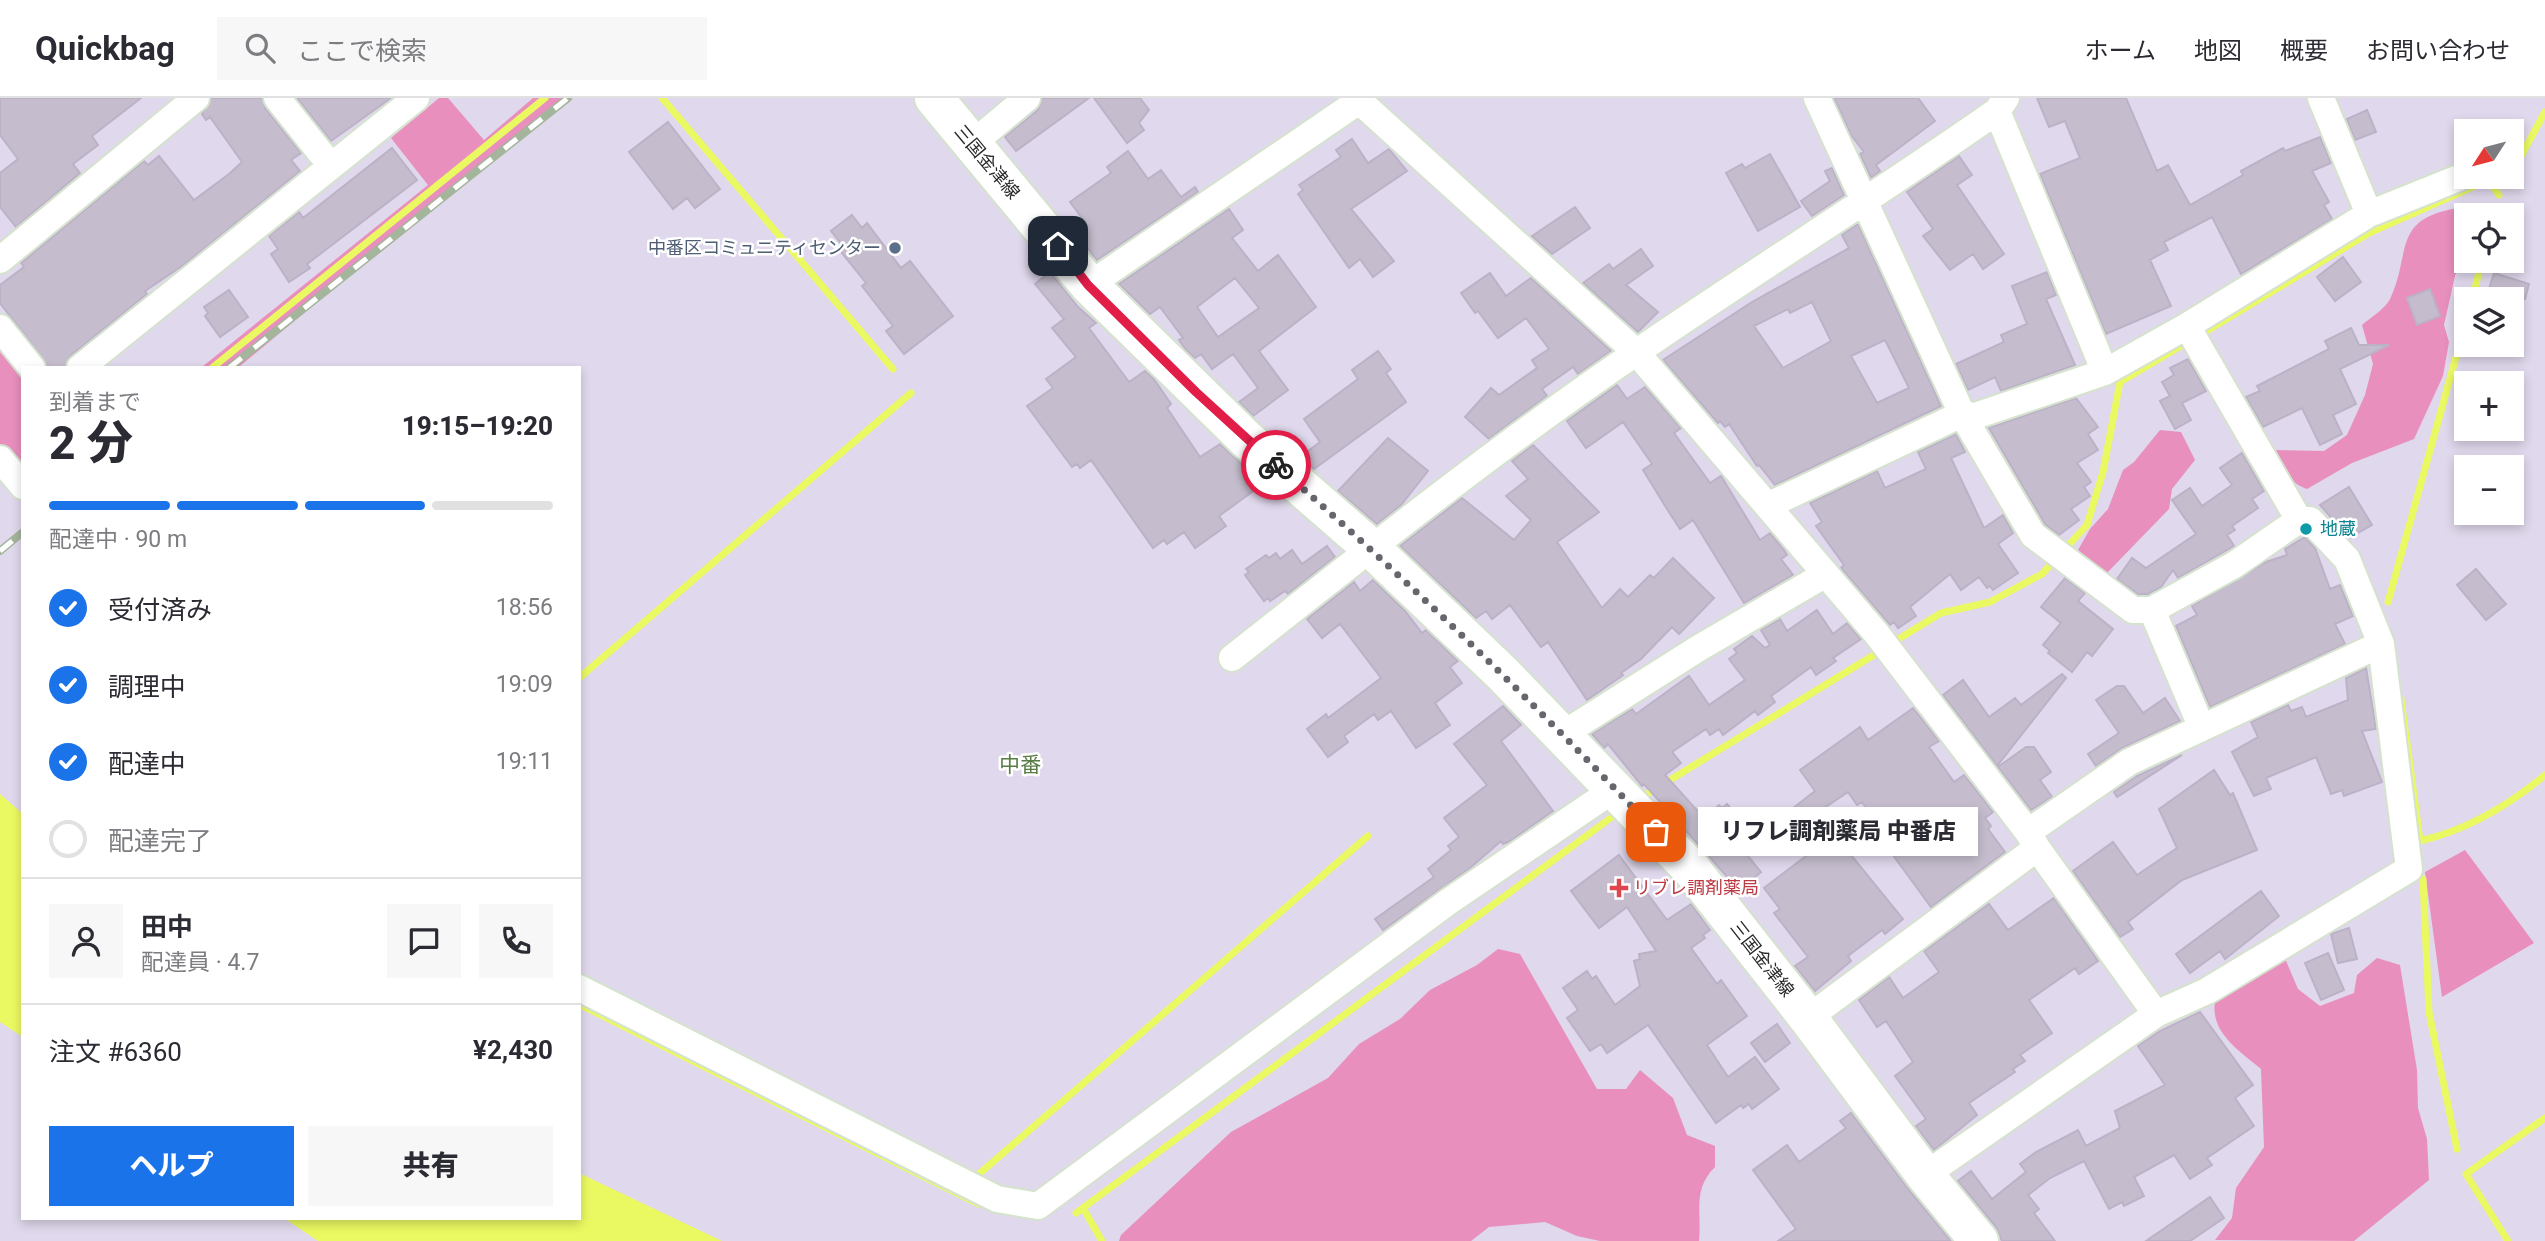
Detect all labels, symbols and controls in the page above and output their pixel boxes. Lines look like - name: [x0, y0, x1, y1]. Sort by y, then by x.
- search box: [217, 17, 707, 80]
- text: Quickbag: [35, 29, 175, 68]
- icon: search: [241, 29, 279, 67]
- text: ここで検索: [297, 36, 427, 66]
- text: ホーム: [2085, 37, 2156, 65]
- text: 地図: [2194, 37, 2242, 65]
- text: 概要: [2280, 37, 2328, 65]
- text: お問い合わせ: [2366, 37, 2510, 65]
- north arrow: [2454, 119, 2524, 189]
- map controls: [2454, 119, 2524, 525]
- street label: 三国金津線: [950, 120, 1024, 203]
- button: locate: [2454, 203, 2524, 273]
- pin: [1028, 216, 1088, 276]
- icon: home: [1039, 227, 1077, 265]
- place label: 中番区コミュニティセンター: [648, 237, 881, 258]
- marker: 中番区コミュニティセンター: [887, 240, 903, 256]
- button: layers: [2454, 287, 2524, 357]
- button: +: [2454, 371, 2524, 441]
- text: 到着まで: [49, 389, 141, 416]
- text: 19:15–19:20: [402, 411, 553, 441]
- text: 2 分: [49, 416, 133, 470]
- courier: [1241, 430, 1311, 500]
- icon: bike: [1257, 446, 1295, 484]
- button: −: [2454, 455, 2524, 525]
- place label: 地蔵: [2320, 518, 2356, 539]
- marker: 地蔵: [2298, 521, 2314, 537]
- text: 配達中 · 90 m: [49, 526, 187, 553]
- icon: check: [49, 589, 87, 627]
- text: 18:56: [496, 594, 553, 621]
- text: 受付済み: [108, 595, 212, 625]
- icon: check: [49, 666, 87, 704]
- text: 19:09: [496, 671, 553, 698]
- text: 調理中: [108, 672, 186, 702]
- icon: check: [49, 743, 87, 781]
- text: 19:11: [496, 748, 553, 775]
- text: 配達中: [108, 749, 186, 779]
- district label: 中番: [999, 753, 1041, 777]
- pin: [1626, 802, 1686, 862]
- callout: リフレ調剤薬局 中番店: [1698, 808, 1978, 856]
- icon: bag: [1637, 813, 1675, 851]
- text: リフレ調剤薬局 中番店: [1720, 818, 1956, 845]
- text: 配達完了: [108, 826, 212, 856]
- place label: リブレ調剤薬局: [1633, 877, 1759, 898]
- marker: リブレ調剤薬局: [1611, 880, 1627, 896]
- button: person: [49, 904, 123, 978]
- button: chat: [387, 904, 461, 978]
- button: phone: [479, 904, 553, 978]
- text: 田中: [141, 912, 193, 942]
- street label: 三国金津線: [1726, 917, 1798, 1001]
- text: 配達員 · 4.7: [141, 949, 259, 976]
- text: ¥2,430: [473, 1035, 553, 1065]
- text: 注文 #6360: [49, 1037, 182, 1067]
- button: ヘルプ: [49, 1126, 294, 1206]
- button: 共有: [308, 1126, 553, 1206]

